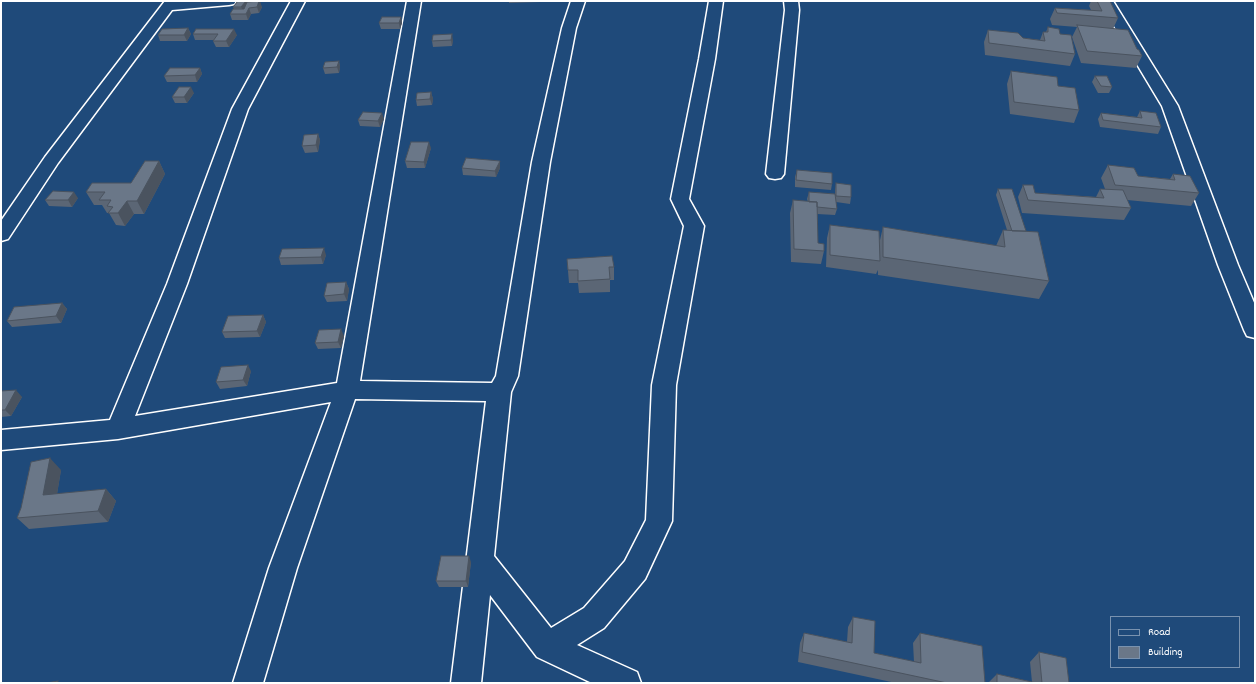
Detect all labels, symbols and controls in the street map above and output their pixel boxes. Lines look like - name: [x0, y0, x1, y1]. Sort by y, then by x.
- legend: [1110, 616, 1240, 668]
- text: Road: [1148, 624, 1170, 641]
- text: Building: [1148, 644, 1183, 661]

